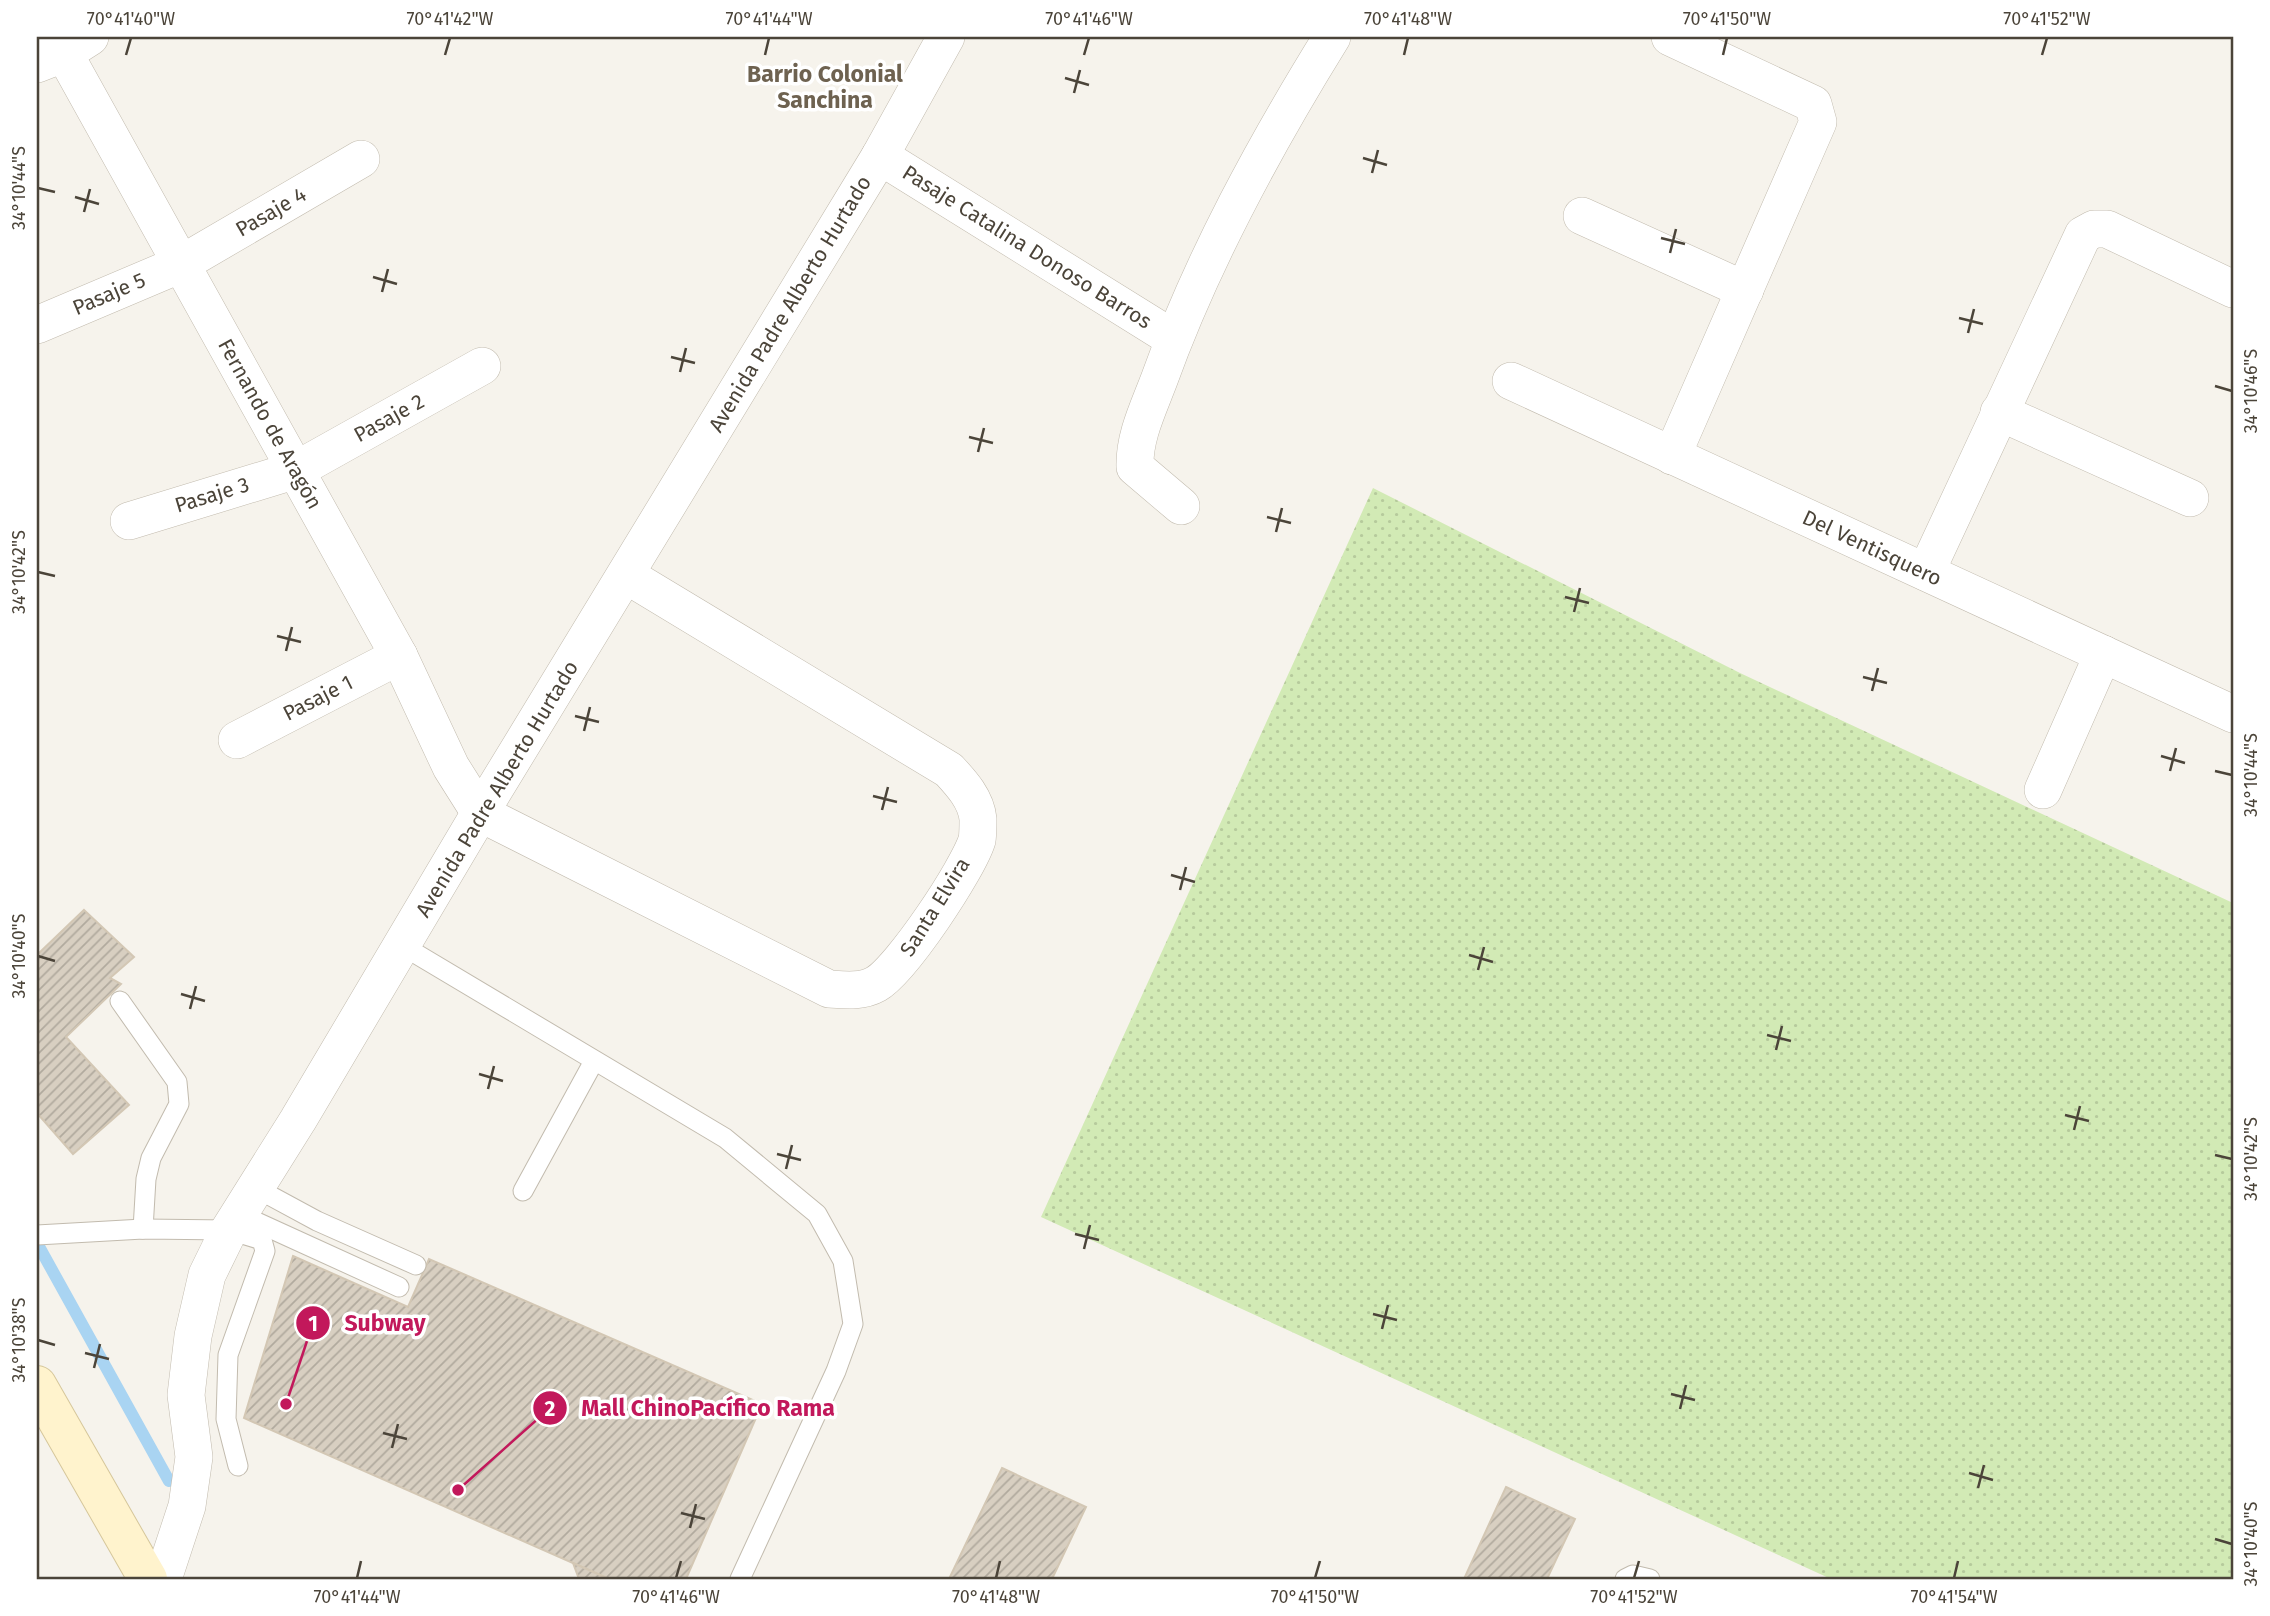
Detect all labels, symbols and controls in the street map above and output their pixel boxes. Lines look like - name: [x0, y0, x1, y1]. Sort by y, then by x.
- text: 70°41'40"W: [87, 8, 175, 30]
- text: 70°41'42"W: [407, 8, 494, 30]
- text: 70°41'44"W: [725, 8, 813, 30]
- text: 70°41'46"W: [1045, 8, 1133, 30]
- text: 70°41'48"W: [1364, 8, 1452, 30]
- text: 70°41'50"W: [1683, 8, 1771, 30]
- text: 70°41'52"W: [2003, 8, 2091, 30]
- district label: Barrio Colonial Sanchina: [747, 60, 903, 114]
- text: 34°10'44"S: [8, 146, 30, 230]
- street label: Pasaje Catalina Donoso Barros: [898, 159, 1157, 335]
- street label: Avenida Padre Alberto Hurtado: [703, 171, 877, 437]
- street label: Pasaje 4: [231, 181, 311, 243]
- street label: Pasaje 5: [69, 267, 149, 321]
- street label: Fernando de Aragón: [212, 334, 328, 514]
- text: 34°10'46"S: [2240, 349, 2262, 433]
- street label: Pasaje 2: [349, 388, 429, 448]
- street label: Pasaje 3: [172, 471, 252, 519]
- street label: Del Ventisquero: [1798, 504, 1946, 592]
- text: 34°10'42"S: [8, 530, 30, 614]
- street label: Avenida Padre Alberto Hurtado: [410, 656, 584, 922]
- street label: Pasaje 1: [279, 669, 357, 727]
- text: 34°10'44"S: [2240, 733, 2262, 817]
- street label: Santa Elvira: [894, 853, 976, 961]
- text: 34°10'40"S: [8, 913, 30, 999]
- text: 34°10'42"S: [2240, 1117, 2262, 1201]
- text: 34°10'38"S: [8, 1297, 30, 1383]
- callout: Subway: [296, 1301, 440, 1345]
- text: Subway: [344, 1309, 427, 1337]
- text: 1: [308, 1311, 318, 1337]
- callout: Mall ChinoPacífico Rama: [533, 1386, 849, 1430]
- text: Mall ChinoPacífico Rama: [581, 1394, 835, 1422]
- text: 2: [545, 1396, 556, 1422]
- text: 34°10'40"S: [2240, 1501, 2262, 1587]
- text: 70°41'44"W: [313, 1586, 401, 1608]
- text: 70°41'46"W: [632, 1586, 720, 1608]
- text: 70°41'48"W: [952, 1586, 1040, 1608]
- text: 70°41'50"W: [1271, 1586, 1359, 1608]
- text: 70°41'52"W: [1590, 1586, 1678, 1608]
- text: 70°41'54"W: [1910, 1586, 1998, 1608]

